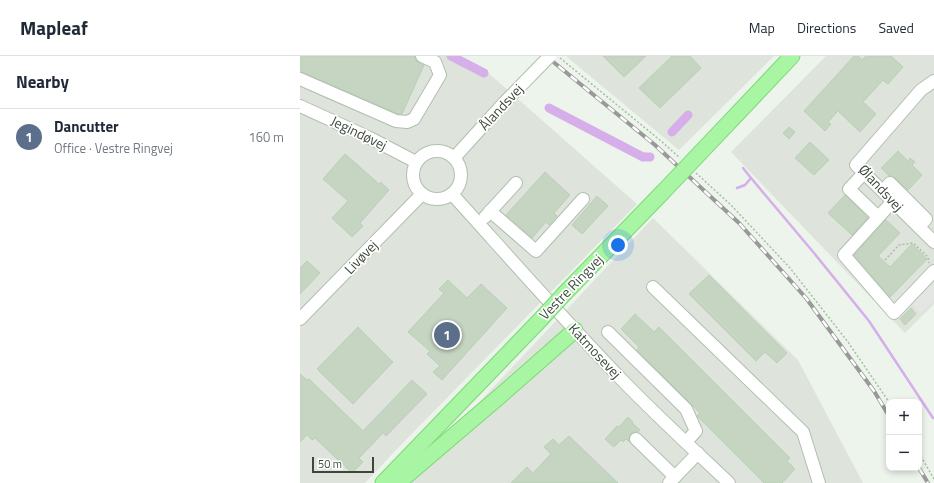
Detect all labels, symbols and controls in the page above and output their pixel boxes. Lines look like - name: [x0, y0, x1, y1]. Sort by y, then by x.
- text: Mapleaf: [20, 13, 88, 42]
- text: Map: [749, 17, 775, 38]
- text: Directions: [797, 17, 856, 38]
- text: Saved: [878, 17, 914, 38]
- text: Nearby: [16, 69, 69, 95]
- street label: Ålandsvej: [474, 79, 528, 135]
- street label: Jegindøvej: [328, 110, 391, 155]
- text: Dancutter: [54, 115, 119, 138]
- text: 1: [25, 127, 33, 147]
- text: 160 m: [248, 127, 284, 147]
- text: Office · Vestre Ringvej: [54, 138, 173, 158]
- street label: Ølandsvej: [854, 159, 909, 216]
- street label: Livøvej: [339, 235, 382, 278]
- your location: [608, 235, 628, 255]
- street label: Vestre Ringvej: [534, 249, 607, 324]
- street label: Katmosevej: [564, 318, 627, 383]
- pin: 1: [434, 320, 460, 350]
- map controls: [886, 399, 922, 471]
- button: +: [886, 399, 922, 435]
- button: −: [886, 435, 922, 471]
- scale bar: [312, 455, 374, 474]
- text: 50 m: [318, 456, 342, 472]

